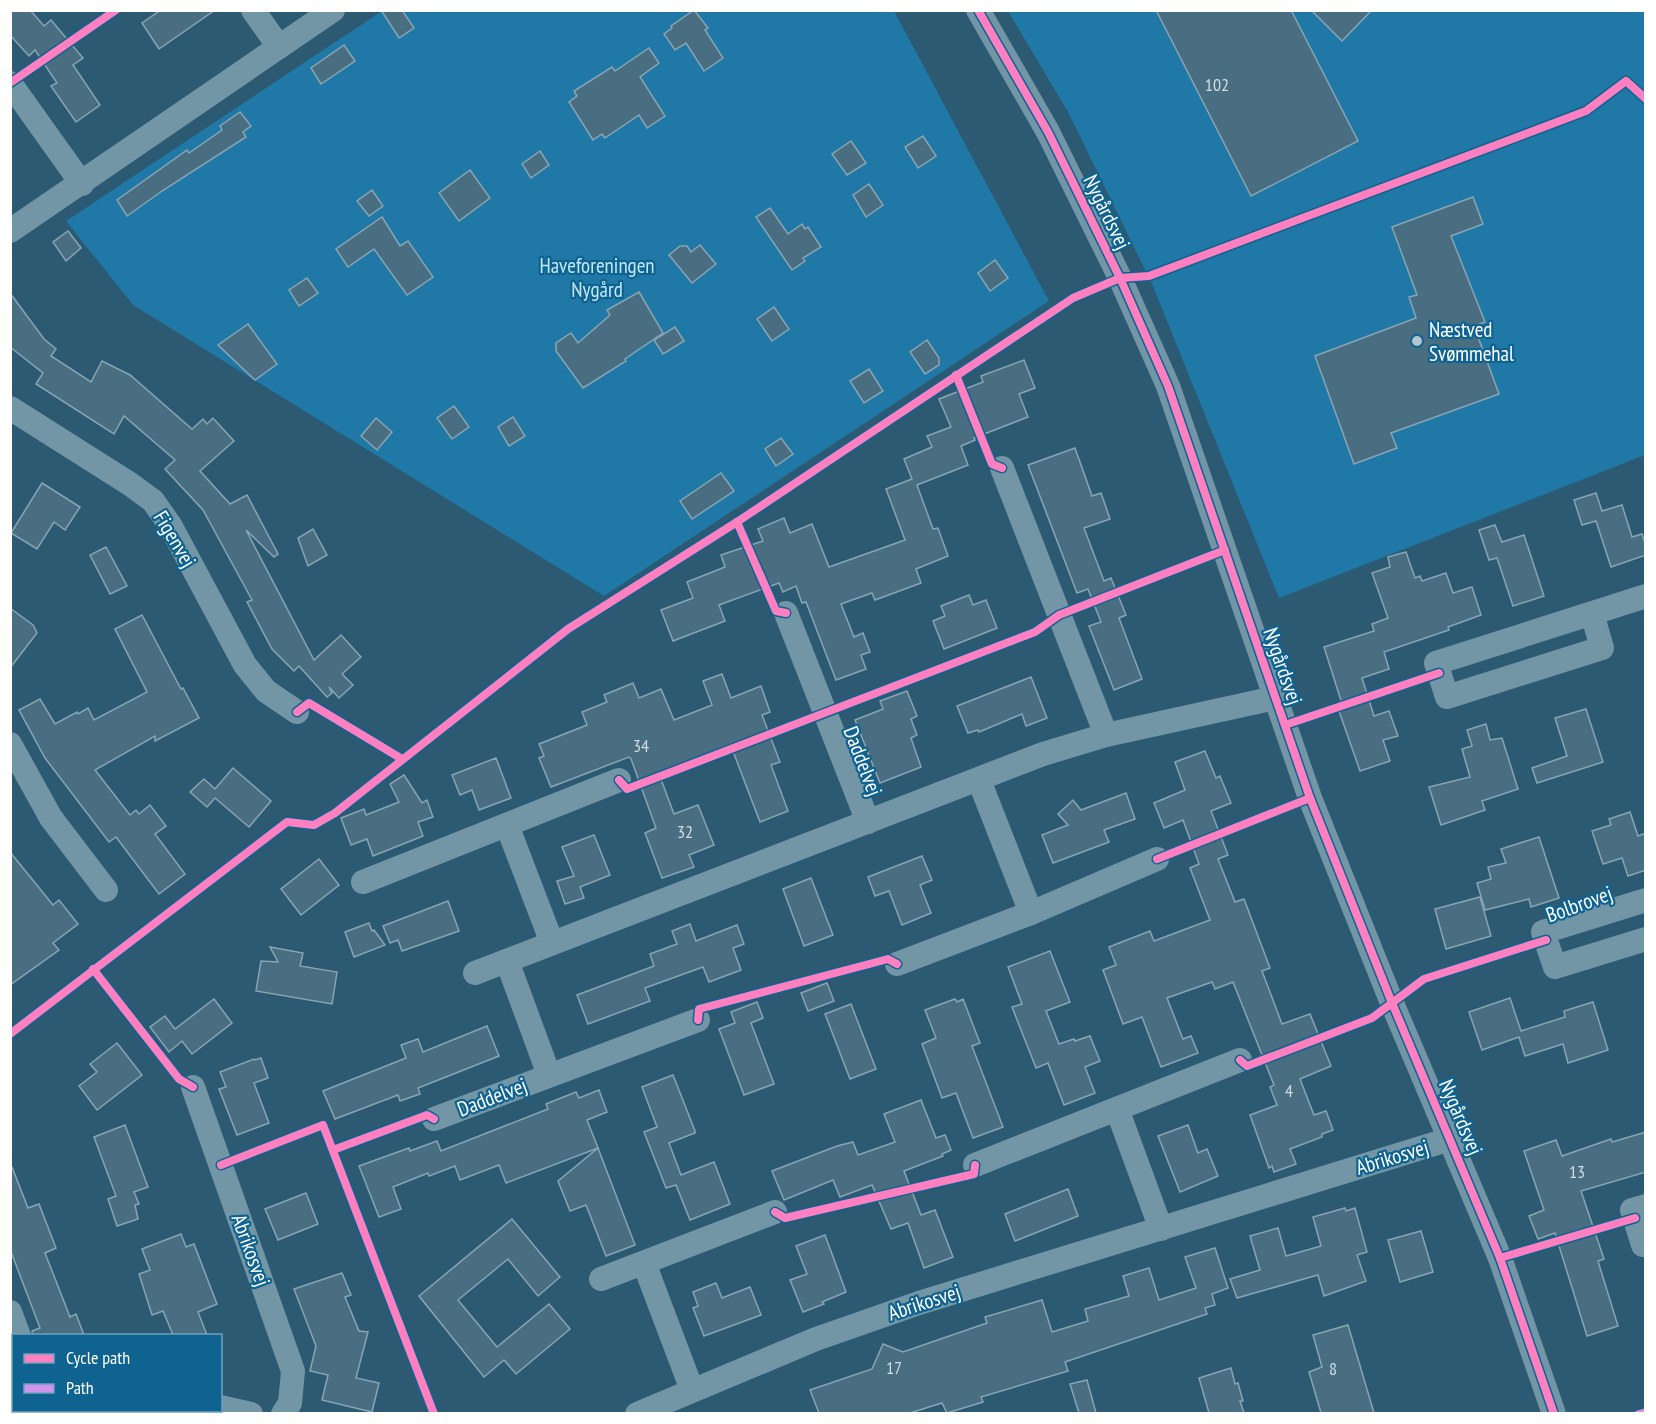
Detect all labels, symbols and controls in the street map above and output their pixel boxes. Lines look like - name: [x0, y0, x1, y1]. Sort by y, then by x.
- house number: 102: [1205, 73, 1229, 96]
- street label: Nygårdsvej: [1077, 170, 1137, 254]
- park label: Haveforeningen Nygård: [539, 252, 655, 303]
- place label: Næstved Svømmehal: [1429, 316, 1514, 367]
- marker: Næstved Svømmehal: [1410, 334, 1424, 348]
- street label: Figenvej: [148, 506, 202, 572]
- street label: Nygårdsvej: [1257, 624, 1309, 708]
- street label: Daddelvej: [837, 722, 889, 800]
- house number: 34: [633, 734, 649, 757]
- house number: 32: [677, 820, 693, 843]
- street label: Bolbrovej: [1542, 880, 1616, 928]
- street label: Daddelvej: [453, 1071, 531, 1123]
- street label: Nygårdsvej: [1433, 1075, 1489, 1159]
- house number: 4: [1285, 1079, 1293, 1102]
- street label: Abrikosvej: [1352, 1133, 1432, 1181]
- house number: 13: [1569, 1160, 1585, 1183]
- street label: Abrikosvej: [226, 1210, 276, 1290]
- street label: Abrikosvej: [884, 1278, 964, 1326]
- legend: [12, 1334, 222, 1412]
- text: Cycle path: [66, 1346, 130, 1369]
- house number: 17: [886, 1356, 902, 1379]
- house number: 8: [1329, 1357, 1337, 1380]
- text: Path: [66, 1376, 94, 1399]

